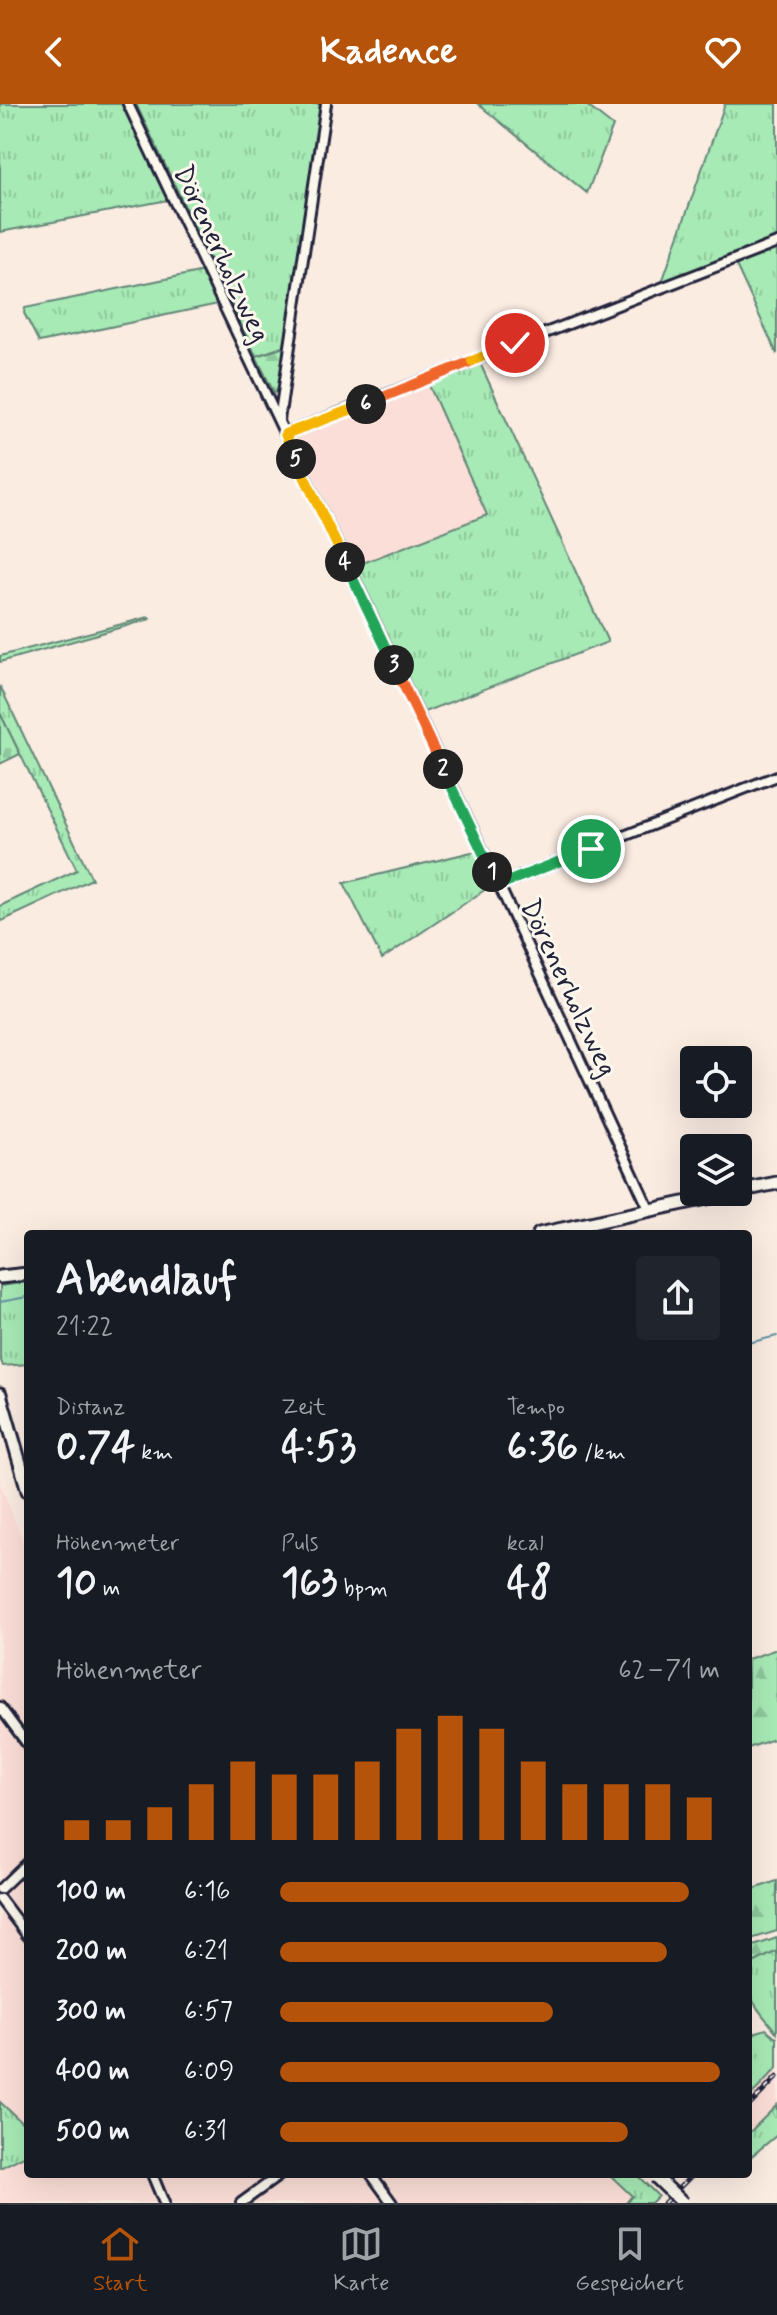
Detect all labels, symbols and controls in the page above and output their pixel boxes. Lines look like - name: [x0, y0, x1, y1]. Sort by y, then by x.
- text: Kadence: [320, 29, 457, 76]
- icon: back: [32, 30, 76, 74]
- icon: heart: [701, 30, 745, 74]
- street label: Dörenerholzweg: [163, 159, 278, 349]
- pin: [481, 309, 549, 377]
- icon: check: [493, 321, 537, 365]
- pin: 6: [346, 384, 386, 424]
- text: 6: [360, 390, 372, 418]
- pin: 5: [276, 439, 316, 479]
- text: 5: [289, 445, 303, 473]
- pin: 4: [325, 542, 365, 582]
- text: 4: [339, 548, 351, 576]
- pin: 3: [374, 645, 414, 685]
- text: 3: [389, 651, 399, 679]
- pin: 2: [423, 749, 463, 789]
- text: 2: [438, 755, 448, 783]
- pin: [557, 815, 625, 883]
- icon: arrive: [569, 827, 613, 871]
- pin: 1: [472, 852, 512, 892]
- text: 1: [487, 858, 497, 886]
- street label: Dörenerholzweg: [510, 893, 625, 1083]
- map controls: [680, 1046, 752, 1206]
- button: locate: [680, 1046, 752, 1118]
- button: layers: [680, 1134, 752, 1206]
- text: Abendlauf: [56, 1252, 237, 1310]
- button: share: [636, 1256, 720, 1340]
- text: 21:22: [56, 1311, 113, 1345]
- text: Distanz: [56, 1394, 125, 1422]
- text: Zeit: [281, 1394, 326, 1422]
- text: Tempo: [507, 1394, 565, 1422]
- text: 0.74: [56, 1422, 135, 1474]
- text: 4:53: [281, 1422, 356, 1474]
- text: 6:36: [507, 1422, 578, 1474]
- text: km: [135, 1439, 173, 1467]
- text: /km: [578, 1439, 626, 1467]
- text: Höhenmeter: [56, 1530, 179, 1558]
- text: Puls: [281, 1530, 318, 1558]
- text: kcal: [507, 1530, 544, 1558]
- text: 10: [56, 1558, 97, 1610]
- text: 163: [281, 1558, 338, 1610]
- text: 48: [507, 1558, 552, 1610]
- text: m: [97, 1575, 120, 1603]
- text: bpm: [338, 1575, 388, 1603]
- text: Höhenmeter: [56, 1654, 202, 1688]
- text: 62–71 m: [618, 1654, 720, 1688]
- text: 100 m: [56, 1875, 126, 1909]
- text: 6:16: [184, 1875, 230, 1909]
- text: 200 m: [56, 1935, 127, 1969]
- text: 6:21: [184, 1935, 228, 1969]
- text: 300 m: [56, 1995, 126, 2029]
- text: 6:57: [184, 1995, 233, 2029]
- text: 400 m: [56, 2055, 129, 2089]
- text: 6:09: [184, 2055, 234, 2089]
- text: 500 m: [56, 2115, 130, 2149]
- text: 6:31: [184, 2115, 227, 2149]
- tab: Start: [93, 2222, 147, 2298]
- tab: Karte: [333, 2222, 389, 2298]
- tab: Gespeichert: [575, 2222, 684, 2298]

